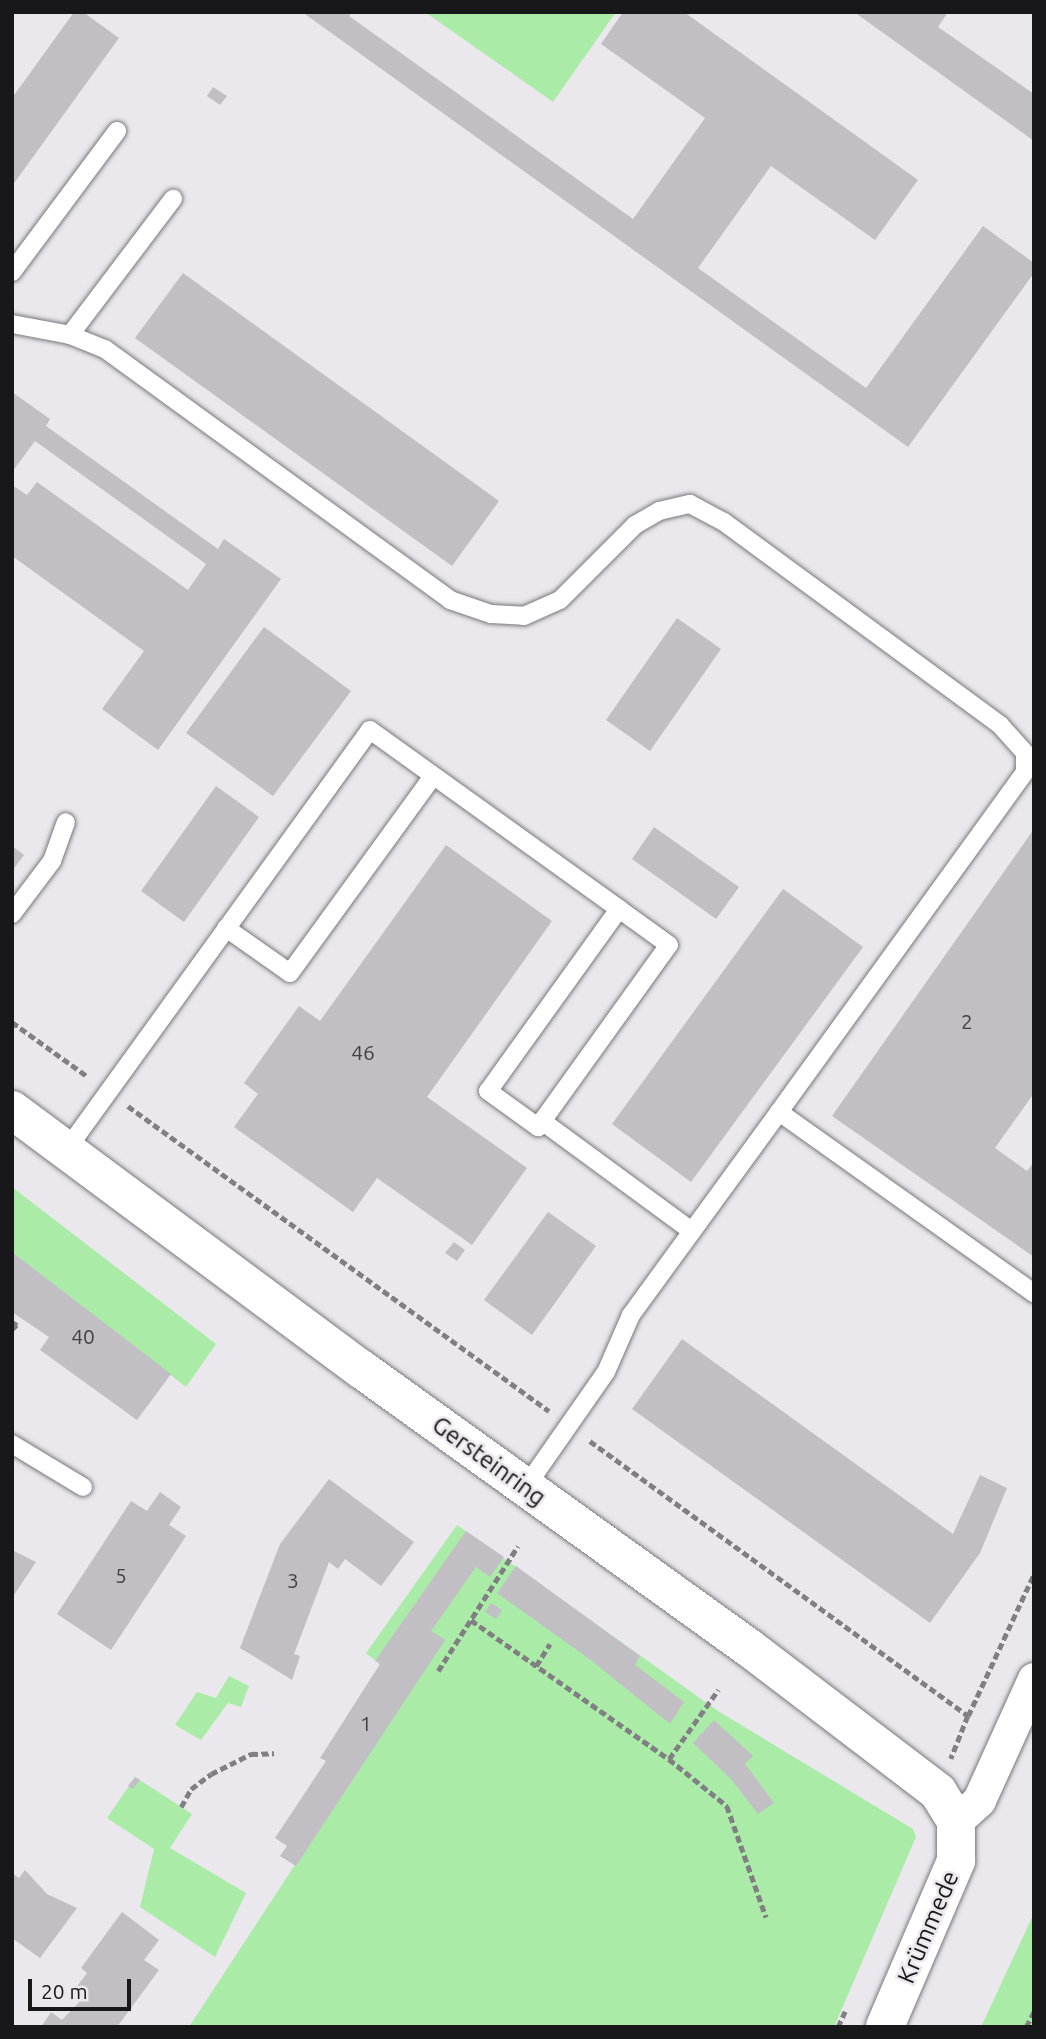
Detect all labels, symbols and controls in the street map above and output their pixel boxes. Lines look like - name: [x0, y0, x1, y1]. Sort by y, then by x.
- house number: 2: [961, 1008, 973, 1034]
- house number: 46: [351, 1039, 375, 1065]
- house number: 40: [71, 1323, 95, 1349]
- street label: Gersteinring: [427, 1410, 551, 1512]
- house number: 5: [115, 1562, 127, 1588]
- house number: 3: [287, 1567, 299, 1593]
- house number: 1: [360, 1710, 372, 1736]
- street label: Krümmede: [891, 1866, 965, 1988]
- scale bar: [32, 1966, 135, 2010]
- text: 20 m: [41, 1979, 88, 2003]

